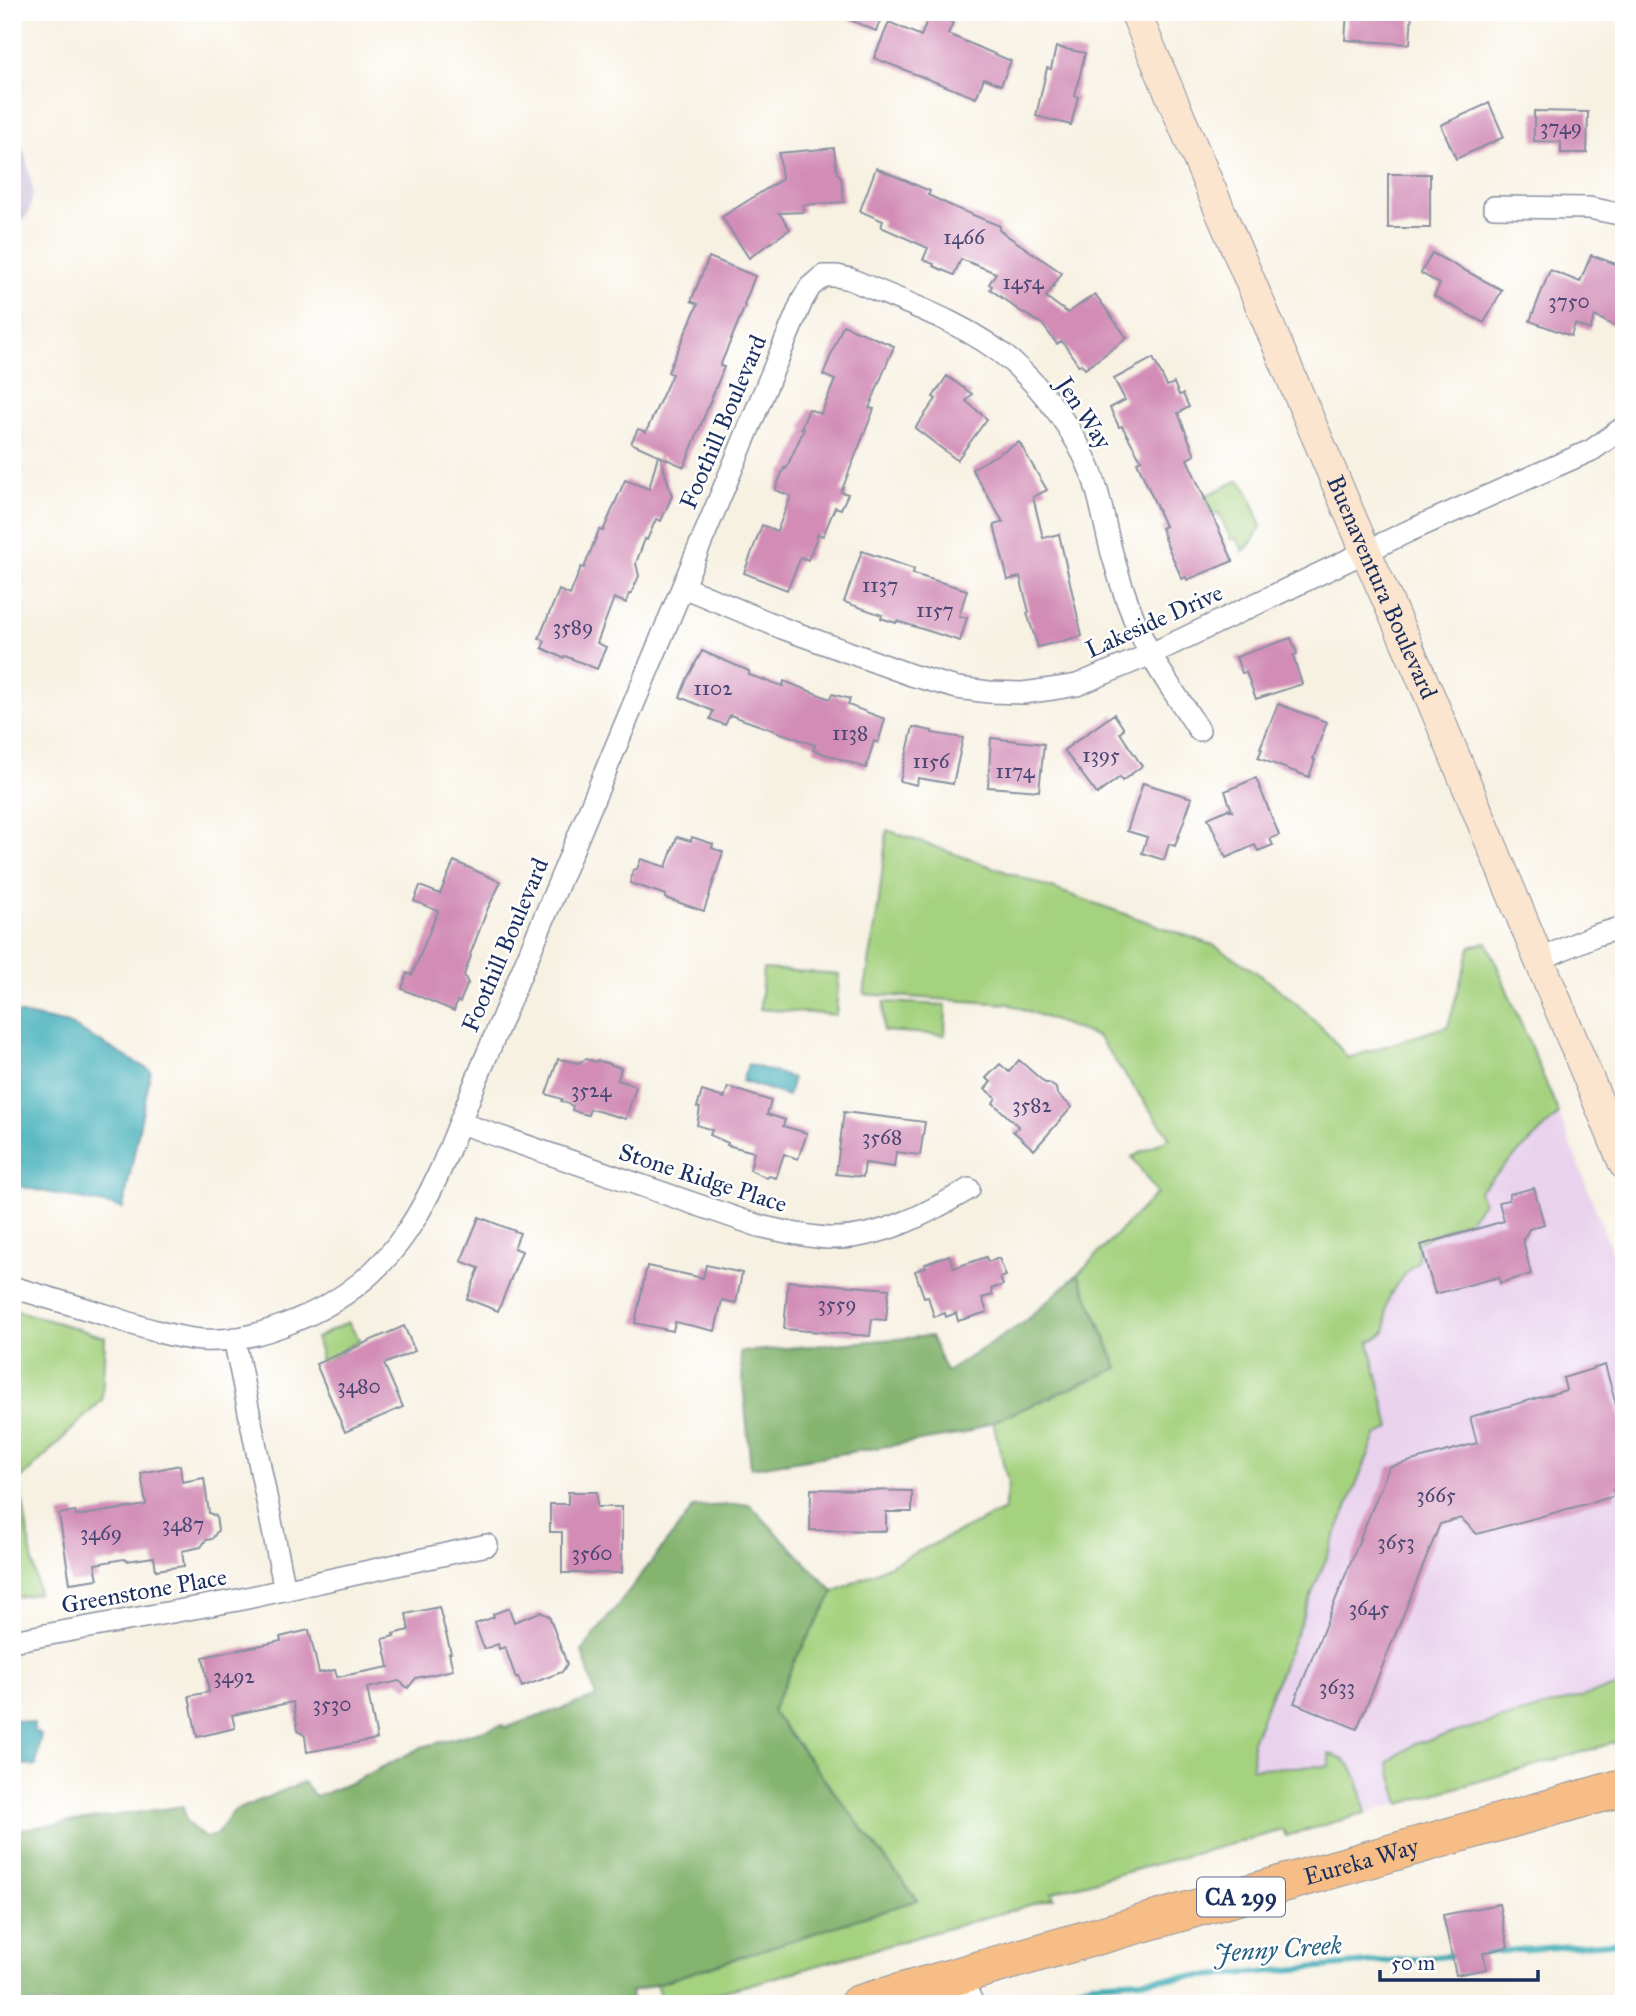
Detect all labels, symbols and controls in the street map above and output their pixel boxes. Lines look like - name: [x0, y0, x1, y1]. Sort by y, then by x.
- house number: 3749: [1540, 114, 1582, 140]
- house number: 1466: [943, 224, 986, 250]
- house number: 1454: [1003, 269, 1045, 295]
- house number: 3750: [1548, 288, 1590, 314]
- street label: Foothill Boulevard: [673, 331, 773, 513]
- street label: Jen Way: [1048, 369, 1119, 455]
- street label: Buenaventura Boulevard: [1320, 471, 1444, 704]
- house number: 1137: [862, 572, 898, 598]
- street label: Lakeside Drive: [1081, 577, 1227, 665]
- house number: 1157: [916, 597, 954, 623]
- house number: 3589: [553, 614, 593, 640]
- house number: 1102: [693, 675, 733, 701]
- house number: 1138: [832, 720, 868, 746]
- house number: 1395: [1082, 742, 1120, 768]
- house number: 1156: [913, 748, 951, 774]
- house number: 1174: [995, 758, 1036, 784]
- street label: Foothill Boulevard: [455, 854, 555, 1036]
- house number: 3524: [571, 1077, 612, 1103]
- house number: 3582: [1012, 1092, 1052, 1118]
- house number: 3568: [862, 1124, 902, 1150]
- street label: Stone Ridge Place: [615, 1137, 791, 1219]
- house number: 3559: [817, 1291, 857, 1317]
- house number: 3480: [337, 1373, 381, 1399]
- house number: 3665: [1416, 1482, 1456, 1508]
- house number: 3487: [162, 1511, 204, 1537]
- house number: 3469: [80, 1520, 122, 1546]
- house number: 3653: [1377, 1529, 1415, 1555]
- house number: 3560: [571, 1540, 613, 1566]
- street label: Greenstone Place: [59, 1562, 229, 1620]
- house number: 3645: [1349, 1595, 1390, 1621]
- house number: 3492: [213, 1663, 256, 1689]
- house number: 3633: [1319, 1674, 1355, 1700]
- house number: 3530: [313, 1691, 351, 1717]
- street label: Eureka Way: [1300, 1831, 1423, 1892]
- road number: CA 299: [1197, 1878, 1285, 1916]
- water label: Jenny Creek: [1211, 1929, 1343, 1970]
- scale bar: [1380, 1939, 1538, 1983]
- text: 50 m: [1391, 1950, 1436, 1976]

